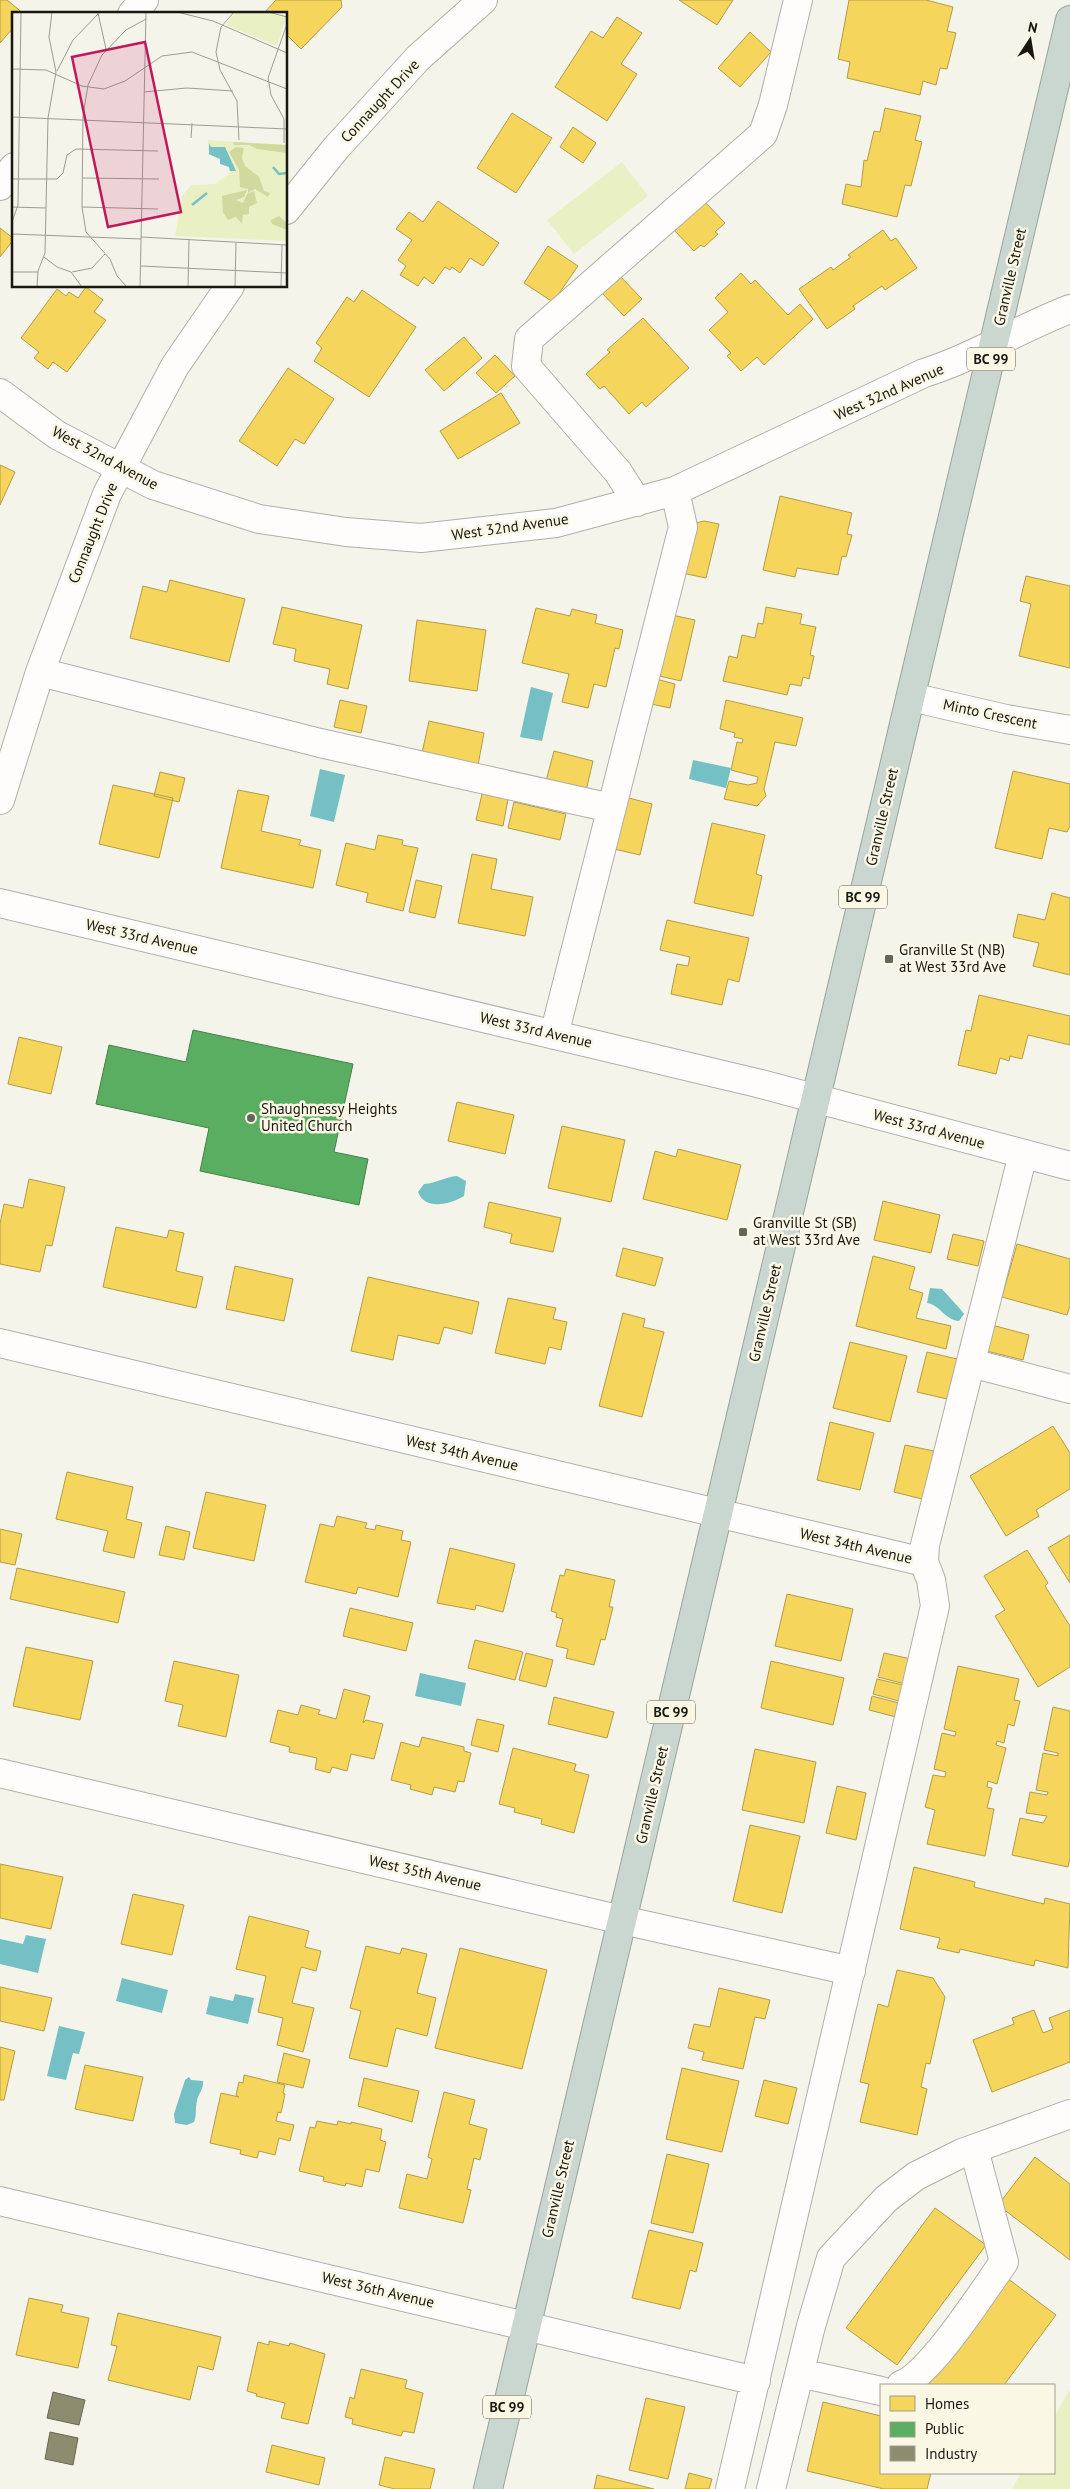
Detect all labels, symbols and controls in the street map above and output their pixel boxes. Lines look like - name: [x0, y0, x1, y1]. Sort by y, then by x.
- inset map: [12, 12, 288, 288]
- north arrow: [1005, 15, 1055, 65]
- text: N: [1026, 18, 1039, 37]
- street label: Connaught Drive: [336, 55, 423, 146]
- street label: Granville Street: [989, 226, 1030, 328]
- road number: BC 99: [967, 348, 1015, 370]
- street label: West 32nd Avenue: [831, 359, 946, 424]
- street label: West 32nd Avenue: [49, 422, 162, 494]
- street label: Connaught Drive: [64, 480, 121, 586]
- street label: West 32nd Avenue: [450, 509, 570, 544]
- street label: Minto Crescent: [941, 694, 1039, 733]
- street label: Granville Street: [861, 766, 902, 868]
- road number: BC 99: [839, 886, 887, 909]
- street label: West 33rd Avenue: [84, 914, 200, 959]
- place label: Granville St (NB) at West 33rd Ave: [899, 940, 1006, 976]
- marker: Granville St (NB) at West 33rd Ave: [883, 953, 895, 965]
- street label: West 33rd Avenue: [478, 1007, 594, 1052]
- place label: Shaughnessy Heights United Church: [261, 1099, 397, 1135]
- street label: West 33rd Avenue: [871, 1104, 987, 1153]
- marker: Shaughnessy Heights United Church: [245, 1112, 257, 1124]
- place label: Granville St (SB) at West 33rd Ave: [753, 1213, 860, 1249]
- marker: Granville St (SB) at West 33rd Ave: [737, 1226, 749, 1238]
- street label: Granville Street: [744, 1262, 785, 1364]
- street label: West 34th Avenue: [404, 1430, 520, 1475]
- street label: West 34th Avenue: [798, 1523, 914, 1568]
- road number: BC 99: [647, 1700, 695, 1724]
- street label: Granville Street: [631, 1744, 672, 1846]
- street label: West 35th Avenue: [367, 1850, 483, 1895]
- street label: Granville Street: [537, 2138, 578, 2240]
- street label: West 36th Avenue: [320, 2267, 436, 2312]
- legend: [880, 2384, 1055, 2474]
- text: Homes: [925, 2394, 969, 2413]
- road number: BC 99: [483, 2396, 531, 2418]
- text: Public: [925, 2419, 964, 2438]
- text: Industry: [925, 2444, 977, 2463]

